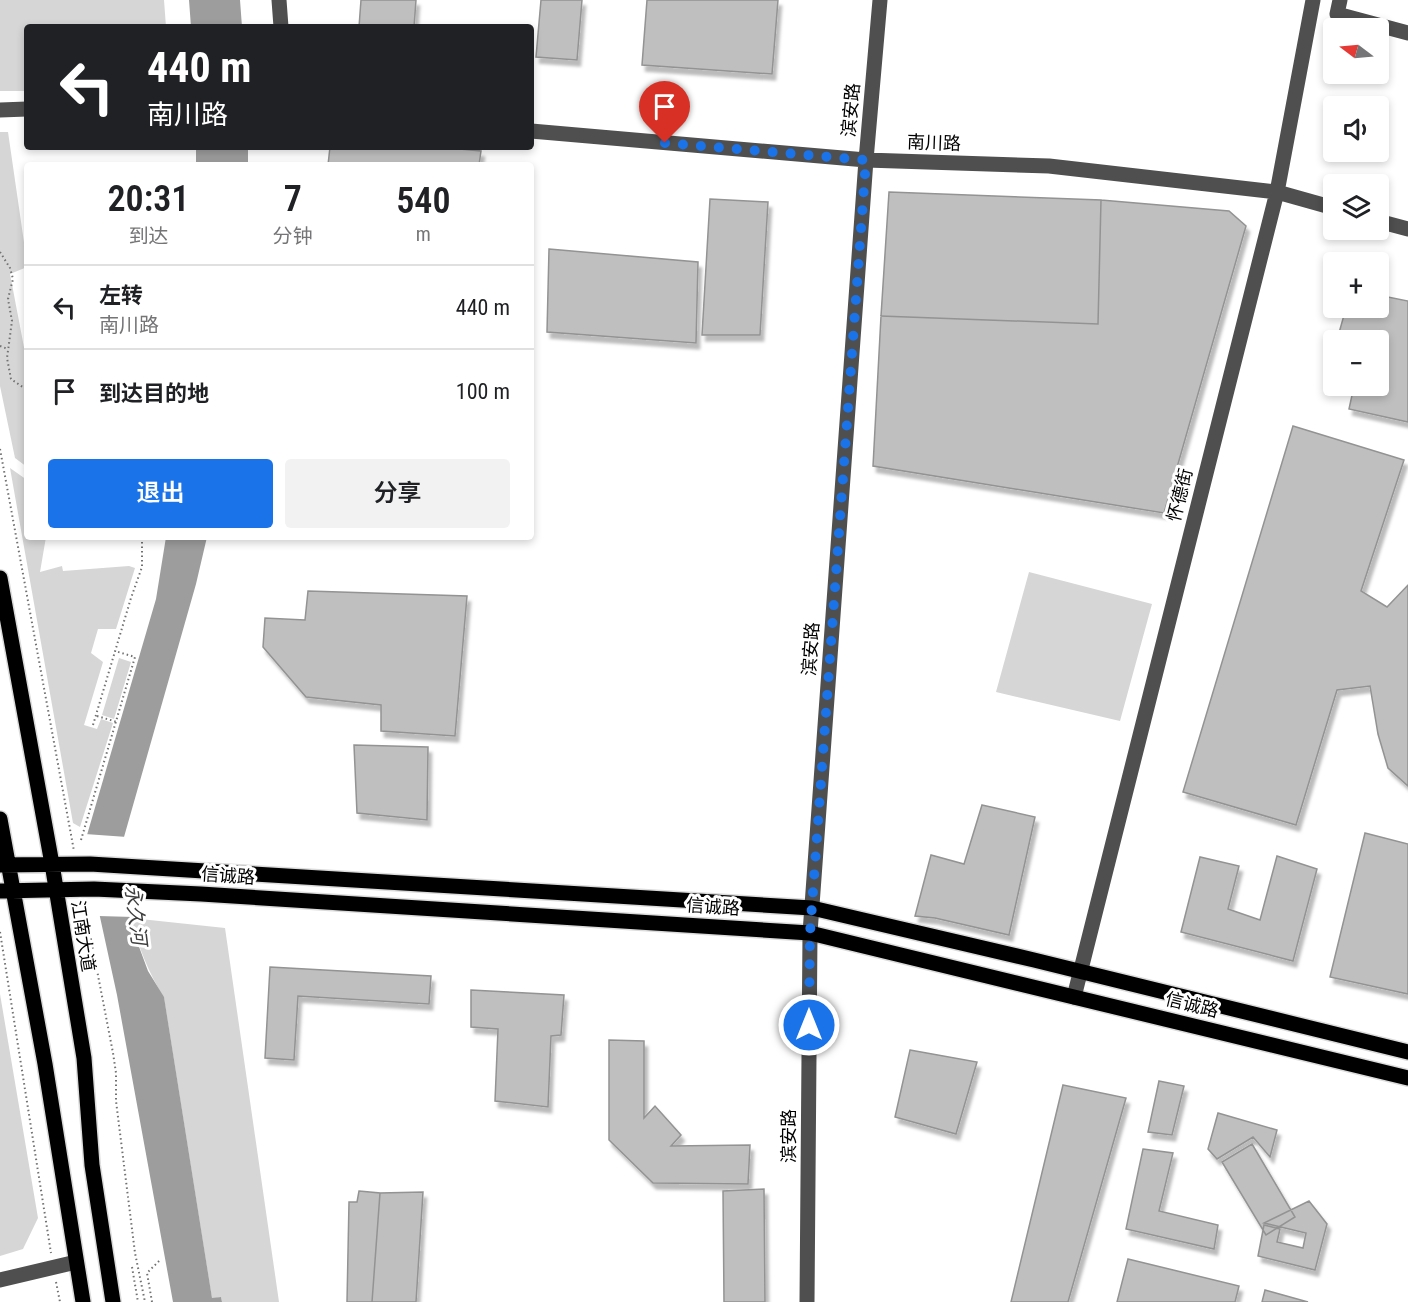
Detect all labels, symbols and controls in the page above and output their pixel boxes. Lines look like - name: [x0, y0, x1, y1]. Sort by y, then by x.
- north arrow: [1323, 18, 1389, 84]
- map controls: [1323, 18, 1389, 396]
- text: 440 m: [147, 43, 252, 92]
- icon: left: [48, 48, 126, 126]
- pin: [639, 81, 690, 143]
- street label: 滨安路: [838, 82, 863, 138]
- icon: arrive: [648, 90, 681, 123]
- button: sound: [1323, 96, 1389, 162]
- text: 南川路: [147, 99, 228, 131]
- street label: 南川路: [907, 131, 961, 154]
- button: layers: [1323, 174, 1389, 240]
- text: 20:31: [107, 178, 189, 220]
- text: 7: [284, 178, 302, 220]
- text: 540: [396, 180, 451, 222]
- text: m: [416, 222, 431, 246]
- text: 到达: [128, 224, 168, 248]
- text: 分钟: [273, 224, 313, 248]
- button: +: [1323, 252, 1389, 318]
- text: 左转: [99, 283, 143, 308]
- icon: left: [48, 291, 81, 324]
- text: 440 m: [456, 295, 510, 320]
- text: 南川路: [99, 313, 159, 337]
- button: −: [1323, 330, 1389, 396]
- icon: arrive: [48, 375, 81, 408]
- text: 100 m: [456, 379, 510, 404]
- text: 到达目的地: [99, 381, 209, 406]
- button: 退出: [48, 459, 273, 528]
- button: 分享: [285, 459, 510, 528]
- street label: 怀德街: [1163, 466, 1196, 524]
- street label: 滨安路: [798, 621, 823, 677]
- street label: 信诚路: [200, 863, 256, 888]
- water label: 永久河: [120, 884, 152, 950]
- street label: 信诚路: [685, 894, 741, 919]
- street label: 江南大道: [67, 899, 99, 973]
- street label: 信诚路: [1163, 988, 1221, 1021]
- position arrow: [777, 993, 841, 1057]
- street label: 滨安路: [778, 1109, 799, 1163]

